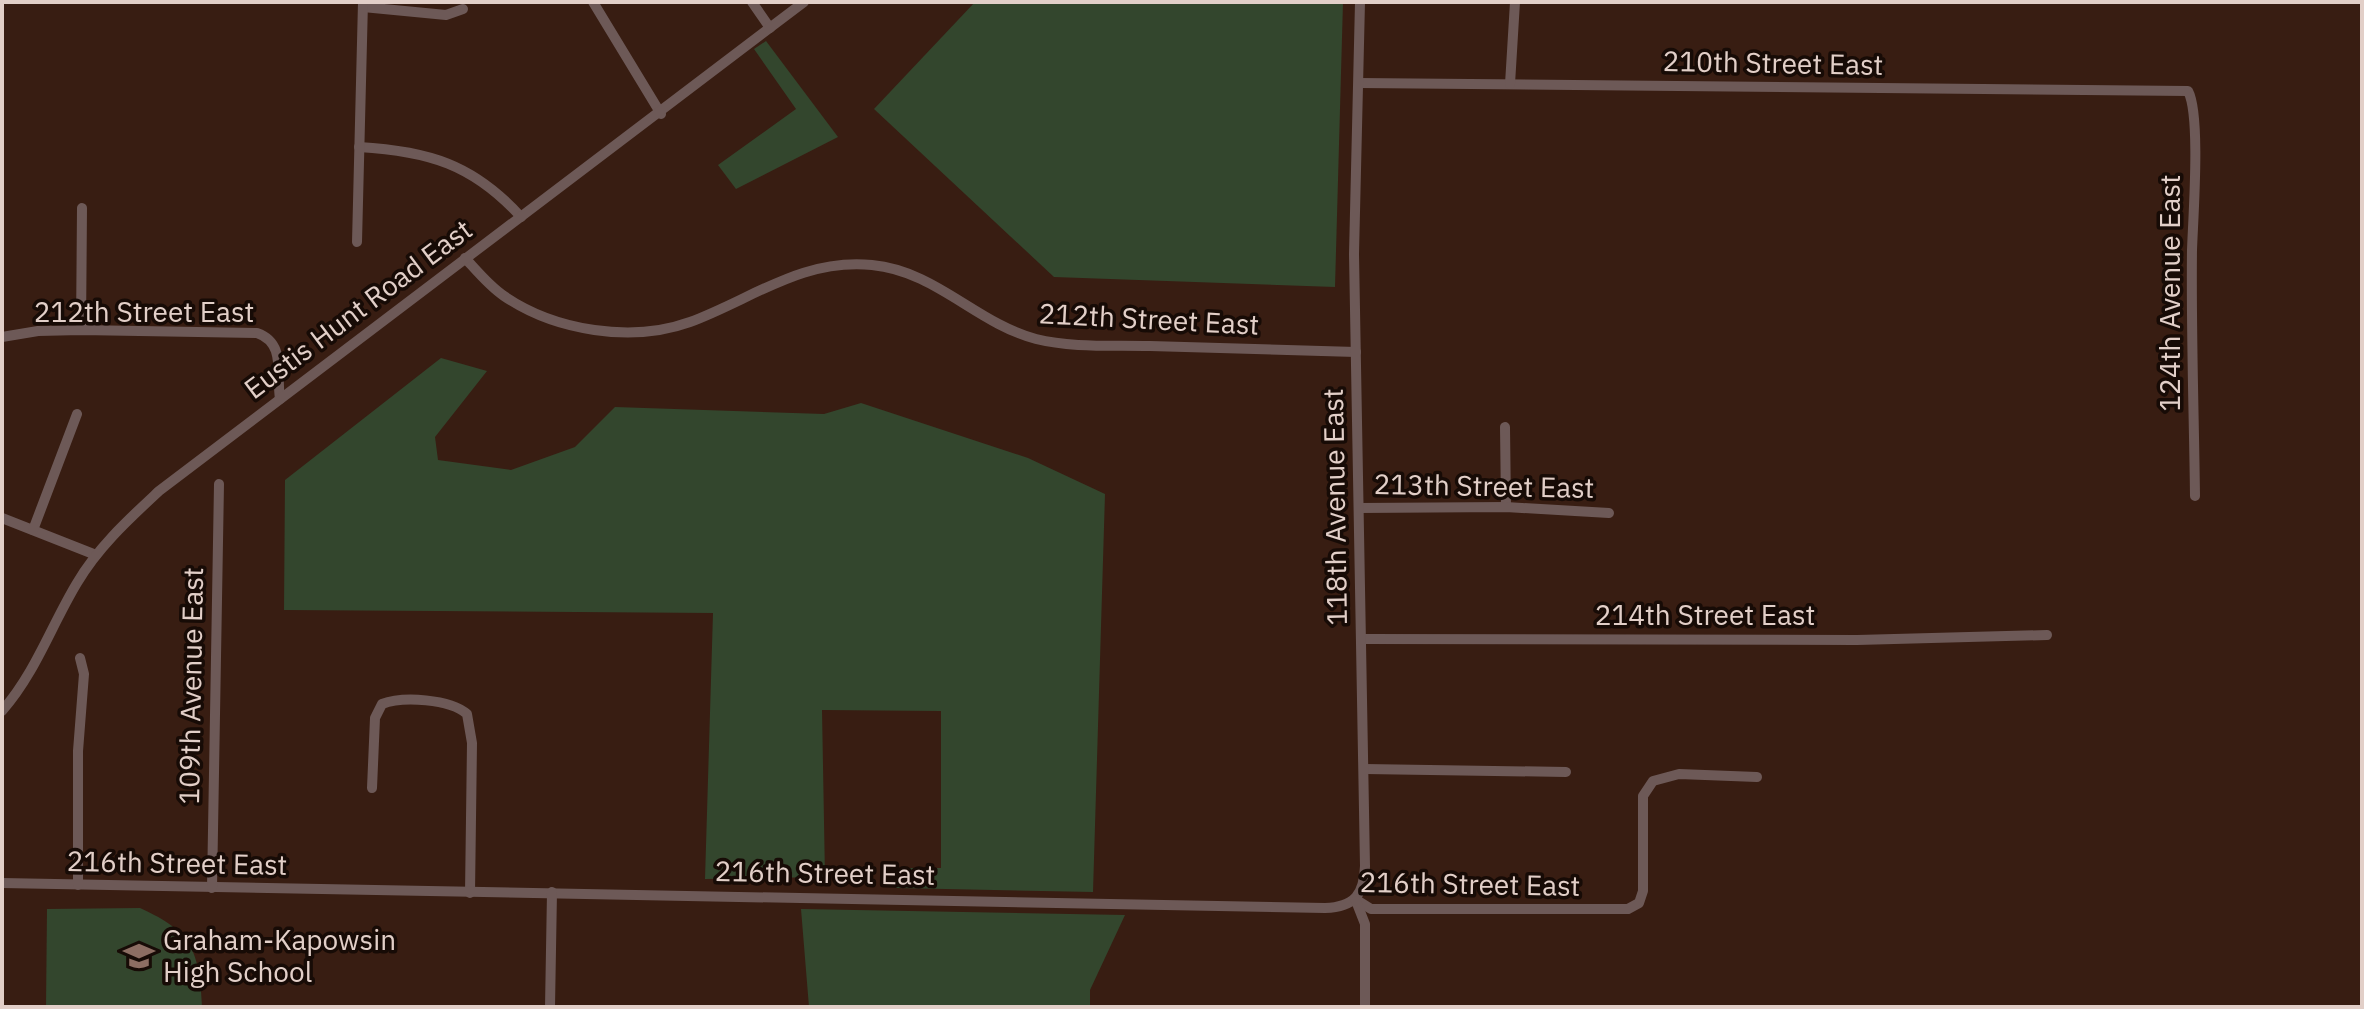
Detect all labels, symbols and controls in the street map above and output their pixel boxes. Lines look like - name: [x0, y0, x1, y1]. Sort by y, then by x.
- street label: 210th Street East: [1662, 42, 1884, 83]
- street label: 124th Avenue East: [2151, 174, 2188, 412]
- street label: Eustis Hunt Road East: [236, 211, 479, 407]
- street label: 212th Street East: [34, 293, 254, 330]
- street label: 212th Street East: [1038, 294, 1260, 343]
- street label: 118th Avenue East: [1314, 388, 1355, 626]
- street label: 213th Street East: [1373, 465, 1595, 506]
- street label: 109th Avenue East: [170, 567, 211, 805]
- street label: 214th Street East: [1595, 596, 1815, 633]
- street label: 216th Street East: [66, 842, 288, 883]
- street label: 216th Street East: [714, 852, 936, 893]
- street label: 216th Street East: [1359, 863, 1581, 904]
- place label: Graham-Kapowsin High School: [163, 921, 396, 990]
- school or university icon: Graham-Kapowsin High School: [122, 939, 156, 973]

